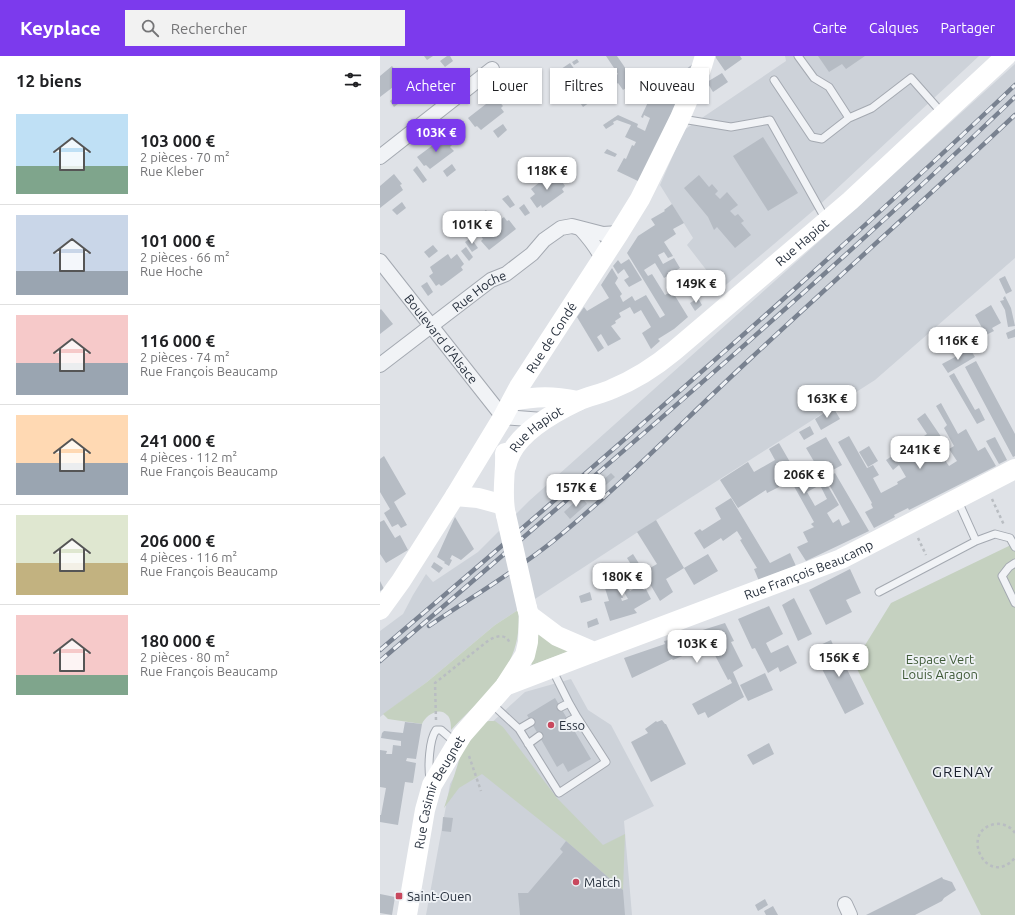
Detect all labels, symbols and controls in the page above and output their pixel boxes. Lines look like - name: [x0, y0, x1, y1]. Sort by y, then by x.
- search box: [125, 10, 405, 46]
- text: Keyplace: [20, 17, 101, 39]
- icon: search: [139, 17, 161, 39]
- text: Rechercher: [171, 20, 247, 37]
- text: Carte: [813, 20, 847, 36]
- text: Calques: [869, 20, 918, 36]
- text: Partager: [940, 20, 995, 36]
- chip: Acheter: [392, 68, 470, 104]
- chip: Louer: [478, 68, 542, 104]
- chip: Filtres: [550, 68, 617, 104]
- chip: Nouveau: [625, 68, 709, 104]
- icon: filters: [342, 69, 364, 91]
- text: 12 biens: [16, 71, 82, 90]
- pin: 103K €: [403, 119, 469, 153]
- text: 103K €: [415, 125, 457, 139]
- icon: home: [48, 130, 96, 178]
- text: 103 000 €: [140, 131, 215, 150]
- text: 2 pièces · 70 m²: [140, 150, 230, 164]
- pin: 118K €: [514, 157, 580, 191]
- text: 118K €: [526, 163, 568, 177]
- text: Rue Kleber: [140, 164, 204, 178]
- pin: 101K €: [439, 211, 505, 245]
- street label: Rue Hapiot: [773, 216, 831, 268]
- text: 101K €: [451, 217, 493, 231]
- icon: home: [48, 231, 96, 279]
- text: 101 000 €: [140, 231, 215, 250]
- text: 2 pièces · 66 m²: [140, 250, 230, 264]
- text: Rue Hoche: [140, 264, 203, 278]
- street label: Rue Hoche: [449, 268, 508, 314]
- pin: 149K €: [663, 270, 729, 304]
- text: 149K €: [675, 276, 717, 290]
- street label: Boulevard d'Alsace: [402, 291, 481, 386]
- street label: Rue de Condé: [523, 300, 579, 375]
- pin: 116K €: [925, 327, 991, 361]
- icon: home: [48, 331, 96, 379]
- text: 116 000 €: [140, 331, 215, 350]
- text: 116K €: [937, 333, 979, 347]
- text: 2 pièces · 74 m²: [140, 350, 230, 364]
- text: Rue François Beaucamp: [140, 364, 278, 378]
- pin: 163K €: [794, 385, 860, 419]
- text: 163K €: [806, 391, 848, 405]
- street label: Rue Hapiot: [506, 403, 565, 455]
- icon: home: [48, 431, 96, 479]
- text: 241 000 €: [140, 431, 215, 450]
- pin: 241K €: [887, 436, 953, 470]
- text: 241K €: [899, 442, 941, 456]
- text: 4 pièces · 112 m²: [140, 450, 237, 464]
- pin: 206K €: [771, 461, 837, 495]
- text: Rue François Beaucamp: [140, 464, 278, 478]
- text: 206K €: [783, 467, 825, 481]
- pin: 157K €: [543, 474, 609, 508]
- text: 157K €: [555, 480, 597, 494]
- icon: home: [48, 531, 96, 579]
- text: 206 000 €: [140, 531, 215, 550]
- street label: Rue François Beaucamp: [742, 537, 875, 602]
- text: 4 pièces · 116 m²: [140, 550, 237, 564]
- pin: 180K €: [589, 563, 655, 597]
- text: Rue François Beaucamp: [140, 564, 278, 578]
- text: 180K €: [601, 569, 643, 583]
- pin: 103K €: [664, 630, 730, 664]
- icon: home: [48, 631, 96, 679]
- text: 180 000 €: [140, 631, 215, 650]
- text: 103K €: [676, 636, 718, 650]
- pin: 156K €: [806, 644, 872, 678]
- text: 2 pièces · 80 m²: [140, 650, 230, 664]
- text: 156K €: [818, 650, 860, 664]
- park label: Espace Vert Louis Aragon: [902, 652, 978, 681]
- text: Rue François Beaucamp: [140, 664, 278, 678]
- place label: Esso: [559, 718, 585, 732]
- marker: Esso: [546, 720, 556, 730]
- street label: Rue Casimir Beugnet: [411, 733, 467, 850]
- district label: GRENAY: [932, 763, 994, 780]
- place label: Match: [584, 875, 621, 889]
- marker: Match: [571, 877, 581, 887]
- place label: Saint-Ouen: [407, 889, 472, 903]
- marker: Saint-Ouen: [394, 891, 404, 901]

